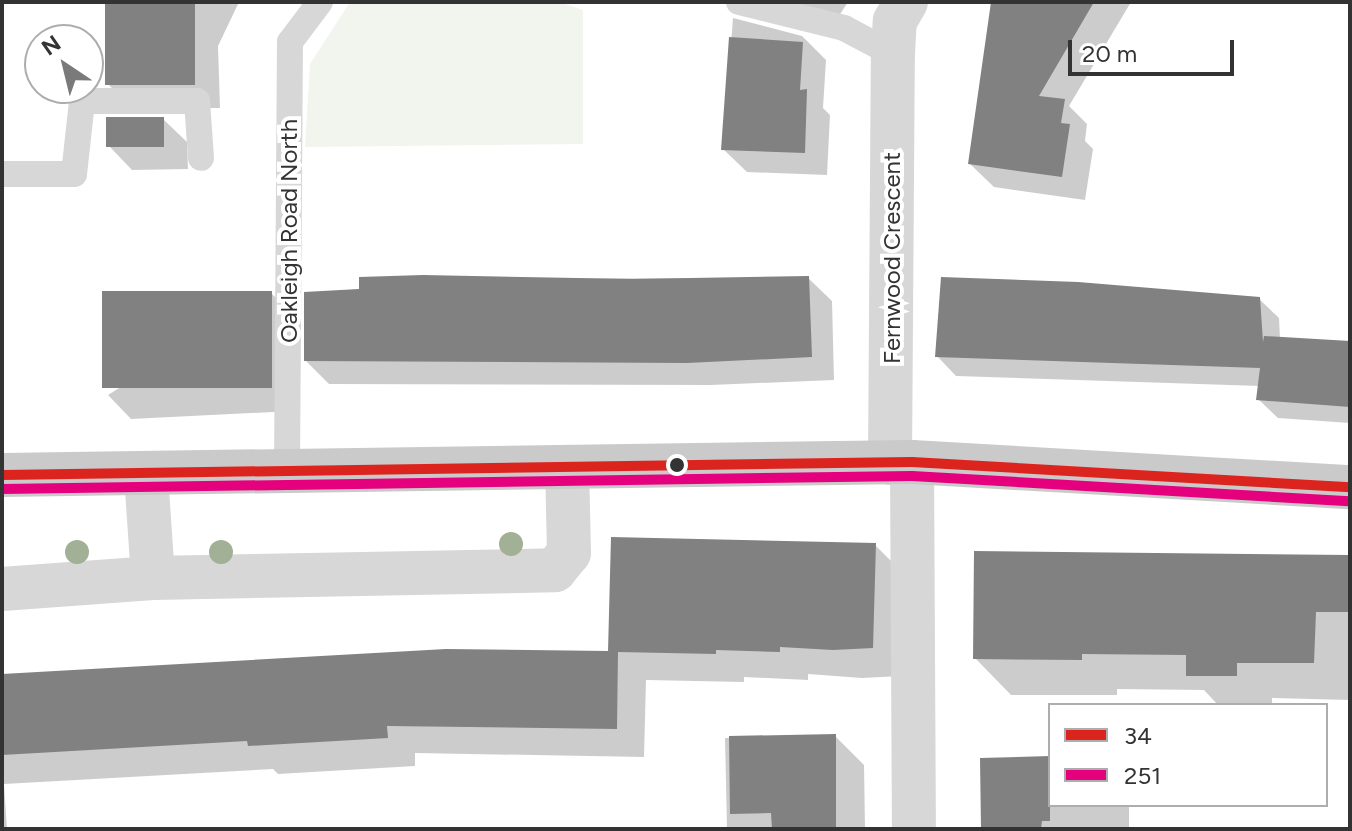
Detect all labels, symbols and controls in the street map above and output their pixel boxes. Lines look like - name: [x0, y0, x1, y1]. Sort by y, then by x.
- north arrow: [24, 24, 104, 104]
- scale bar: [1072, 24, 1238, 74]
- text: N: [36, 30, 66, 62]
- text: 20 m: [1082, 39, 1137, 68]
- street label: Oakleigh Road North: [275, 119, 303, 343]
- street label: Fernwood Crescent: [878, 152, 906, 364]
- unlabelled marker: [669, 457, 685, 473]
- legend: [1048, 703, 1328, 807]
- text: 34: [1124, 721, 1152, 750]
- text: 251: [1124, 761, 1161, 790]

